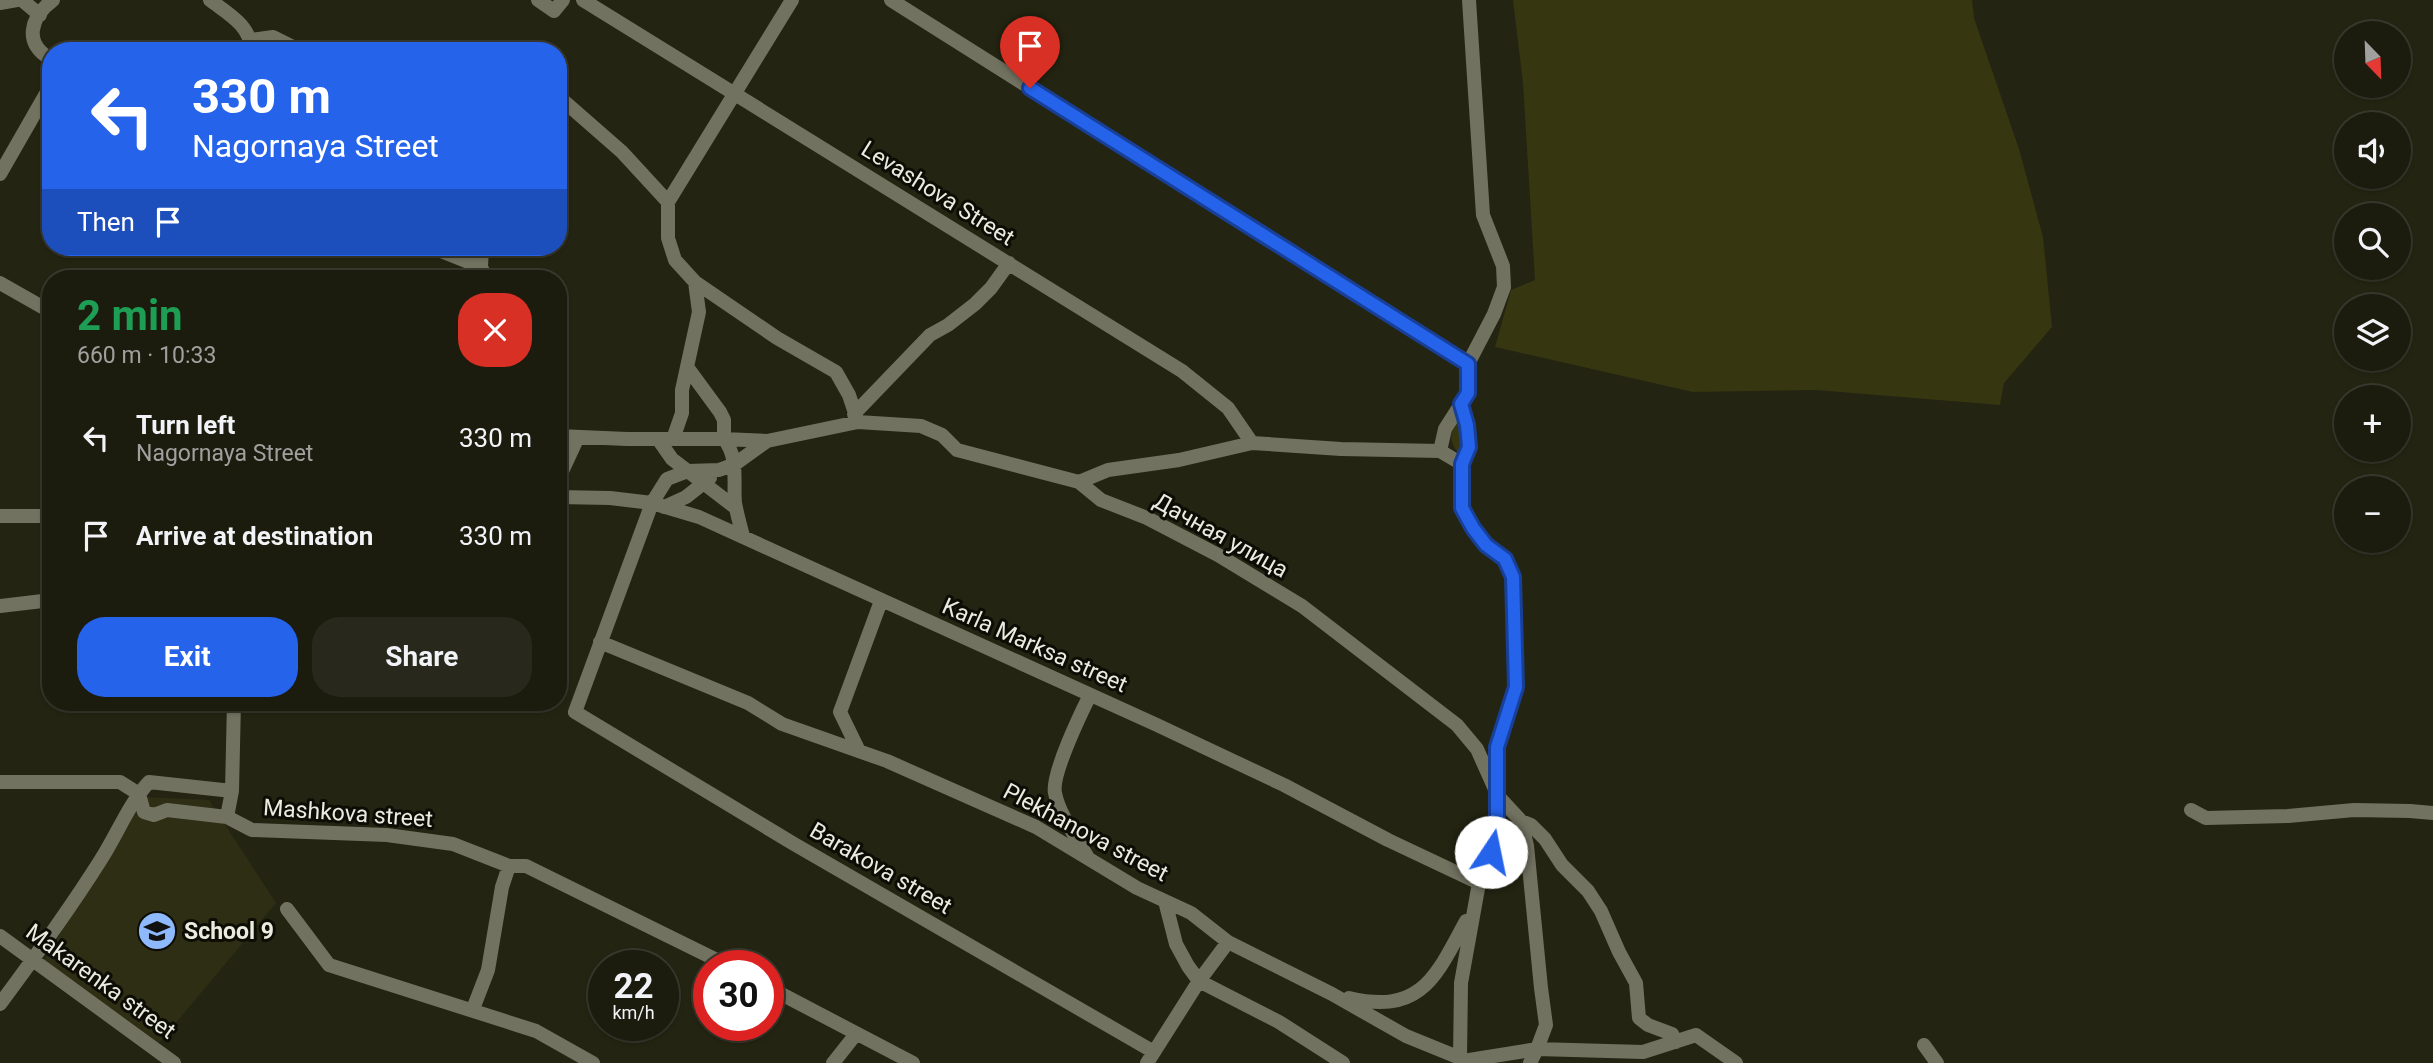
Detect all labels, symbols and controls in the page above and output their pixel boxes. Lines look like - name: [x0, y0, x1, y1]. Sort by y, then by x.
- pin: [1000, 16, 1060, 88]
- north arrow: [2334, 21, 2412, 98]
- map controls: [2334, 21, 2411, 553]
- icon: arrive: [1011, 27, 1049, 65]
- text: 330 m: [192, 68, 331, 125]
- icon: left: [77, 70, 168, 161]
- button: sound: [2334, 112, 2411, 189]
- text: Nagornaya Street: [192, 127, 439, 165]
- street label: Levashova Street: [856, 136, 1019, 251]
- icon: arrive: [149, 203, 187, 241]
- button: search: [2334, 203, 2411, 280]
- text: Then: [77, 207, 135, 237]
- text: 2 min: [77, 291, 183, 340]
- button: close: [458, 293, 532, 367]
- button: layers: [2334, 294, 2411, 371]
- text: 660 m · 10:33: [77, 342, 216, 369]
- button: +: [2334, 385, 2411, 462]
- text: Turn left: [136, 410, 235, 440]
- icon: left: [77, 419, 115, 457]
- text: 330 m: [459, 423, 532, 453]
- text: Nagornaya Street: [136, 440, 313, 467]
- button: −: [2334, 476, 2411, 553]
- street label: Дачная улица: [1149, 487, 1293, 583]
- icon: arrive: [77, 517, 115, 555]
- text: Arrive at destination: [136, 521, 373, 551]
- text: 330 m: [459, 521, 532, 551]
- street label: Karla Marksa street: [938, 593, 1131, 698]
- button: Exit: [77, 617, 298, 697]
- button: Share: [312, 617, 532, 697]
- street label: Plekhanova street: [999, 778, 1173, 887]
- street label: Mashkova street: [262, 794, 434, 833]
- position arrow: [1454, 815, 1528, 889]
- street label: Barakova street: [805, 817, 957, 920]
- school or university icon: School 9: [136, 910, 178, 952]
- street label: Makarenka street: [21, 918, 181, 1045]
- place label: School 9: [184, 918, 274, 945]
- speed limit sign: 30: [693, 950, 784, 1041]
- text: 22: [613, 966, 654, 1007]
- text: km/h: [612, 1002, 655, 1023]

